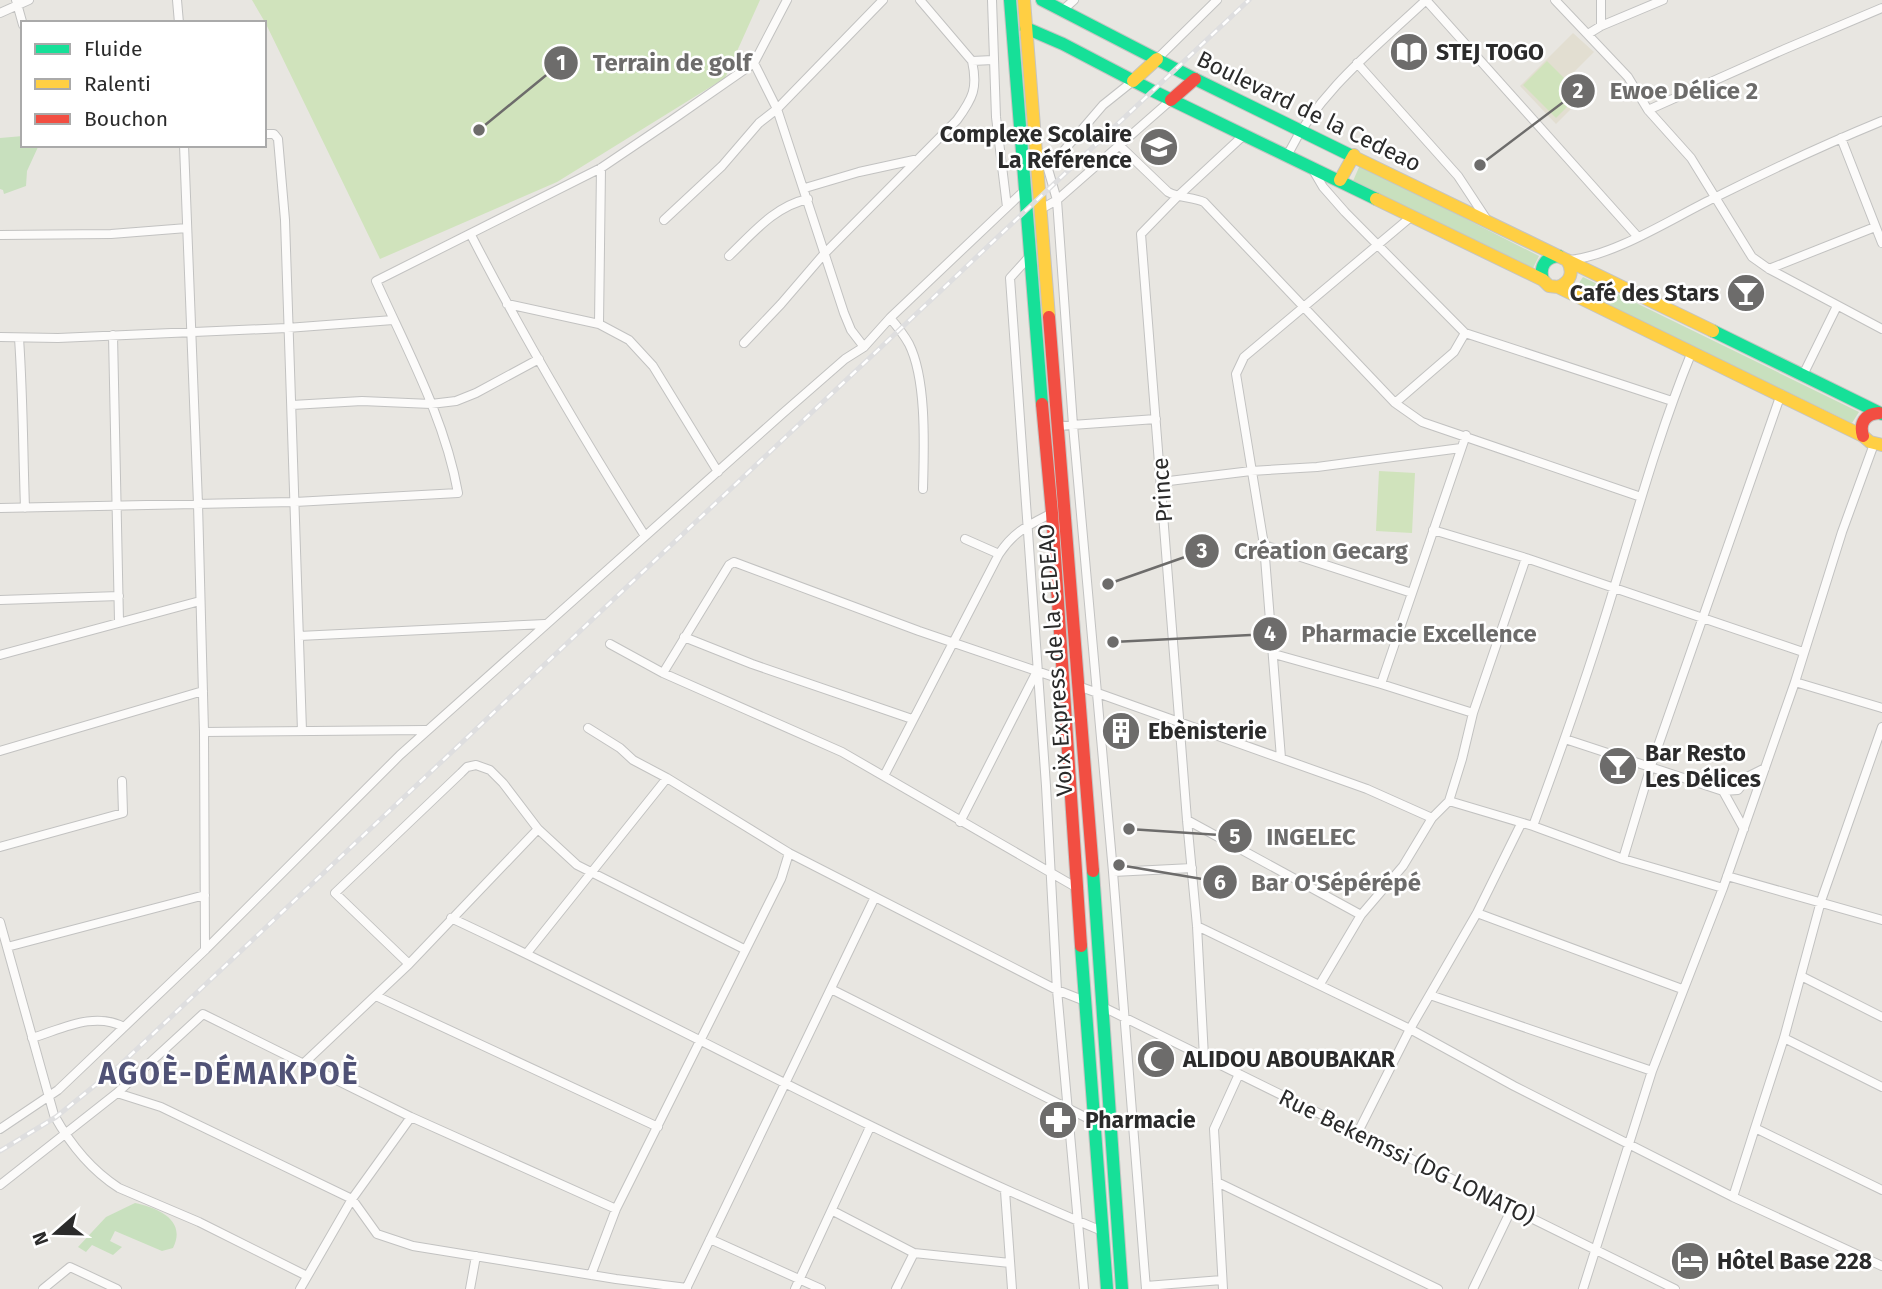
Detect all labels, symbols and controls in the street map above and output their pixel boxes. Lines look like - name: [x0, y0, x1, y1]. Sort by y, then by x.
- legend: [21, 21, 266, 147]
- library icon: STEJ TOGO: [1388, 31, 1430, 73]
- text: Fluide: [84, 36, 142, 62]
- place label: STEJ TOGO: [1436, 38, 1544, 66]
- callout: Terrain de golf: [544, 40, 765, 85]
- street label: Boulevard de la Cedeao: [1192, 45, 1426, 177]
- text: Terrain de golf: [593, 49, 754, 77]
- text: 1: [556, 50, 566, 76]
- callout: Ewoe Délice 2: [1561, 68, 1772, 113]
- text: Ralenti: [84, 71, 151, 97]
- text: Ewoe Délice 2: [1610, 77, 1758, 105]
- text: 2: [1573, 78, 1584, 104]
- text: Bouchon: [84, 106, 168, 132]
- place label: Complexe Scolaire La Référence: [940, 120, 1132, 174]
- school or university icon: Complexe Scolaire La Référence: [1138, 126, 1180, 168]
- bar icon: Café des Stars: [1725, 272, 1767, 314]
- place label: Café des Stars: [1570, 279, 1719, 307]
- street label: Prince: [1146, 457, 1178, 523]
- street label: Voix Express de la CEDEAO: [1031, 523, 1079, 797]
- callout: Création Gecarg: [1185, 529, 1422, 574]
- text: Création Gecarg: [1234, 537, 1409, 565]
- text: 3: [1196, 538, 1208, 564]
- callout: Pharmacie Excellence: [1252, 611, 1551, 656]
- text: Pharmacie Excellence: [1301, 620, 1537, 648]
- text: 4: [1264, 621, 1276, 647]
- building icon: Ebènisterie: [1100, 710, 1142, 752]
- place label: Ebènisterie: [1148, 717, 1267, 745]
- place label: Bar Resto Les Délices: [1645, 739, 1761, 793]
- bar icon: Bar Resto Les Délices: [1597, 745, 1639, 787]
- callout: INGELEC: [1217, 814, 1370, 859]
- text: INGELEC: [1266, 823, 1356, 851]
- text: 5: [1229, 824, 1241, 850]
- callout: Bar O'Sépérépé: [1203, 860, 1435, 905]
- text: Bar O'Sépérépé: [1251, 869, 1421, 897]
- text: 6: [1214, 870, 1226, 896]
- mosque icon: ALIDOU ABOUBAKAR: [1135, 1038, 1177, 1080]
- place label: ALIDOU ABOUBAKAR: [1182, 1045, 1396, 1073]
- district label: AGOÈ-DÉMAKPOÈ: [98, 1053, 359, 1092]
- street label: Rue Bekemssi (DG LONATO): [1274, 1083, 1540, 1231]
- pharmacy icon: Pharmacie: [1037, 1099, 1079, 1141]
- place label: Pharmacie: [1085, 1106, 1196, 1134]
- north arrow: [21, 1198, 91, 1268]
- text: N: [28, 1229, 53, 1249]
- hotel icon: Hôtel Base 228: [1669, 1240, 1711, 1282]
- place label: Hôtel Base 228: [1717, 1247, 1872, 1275]

